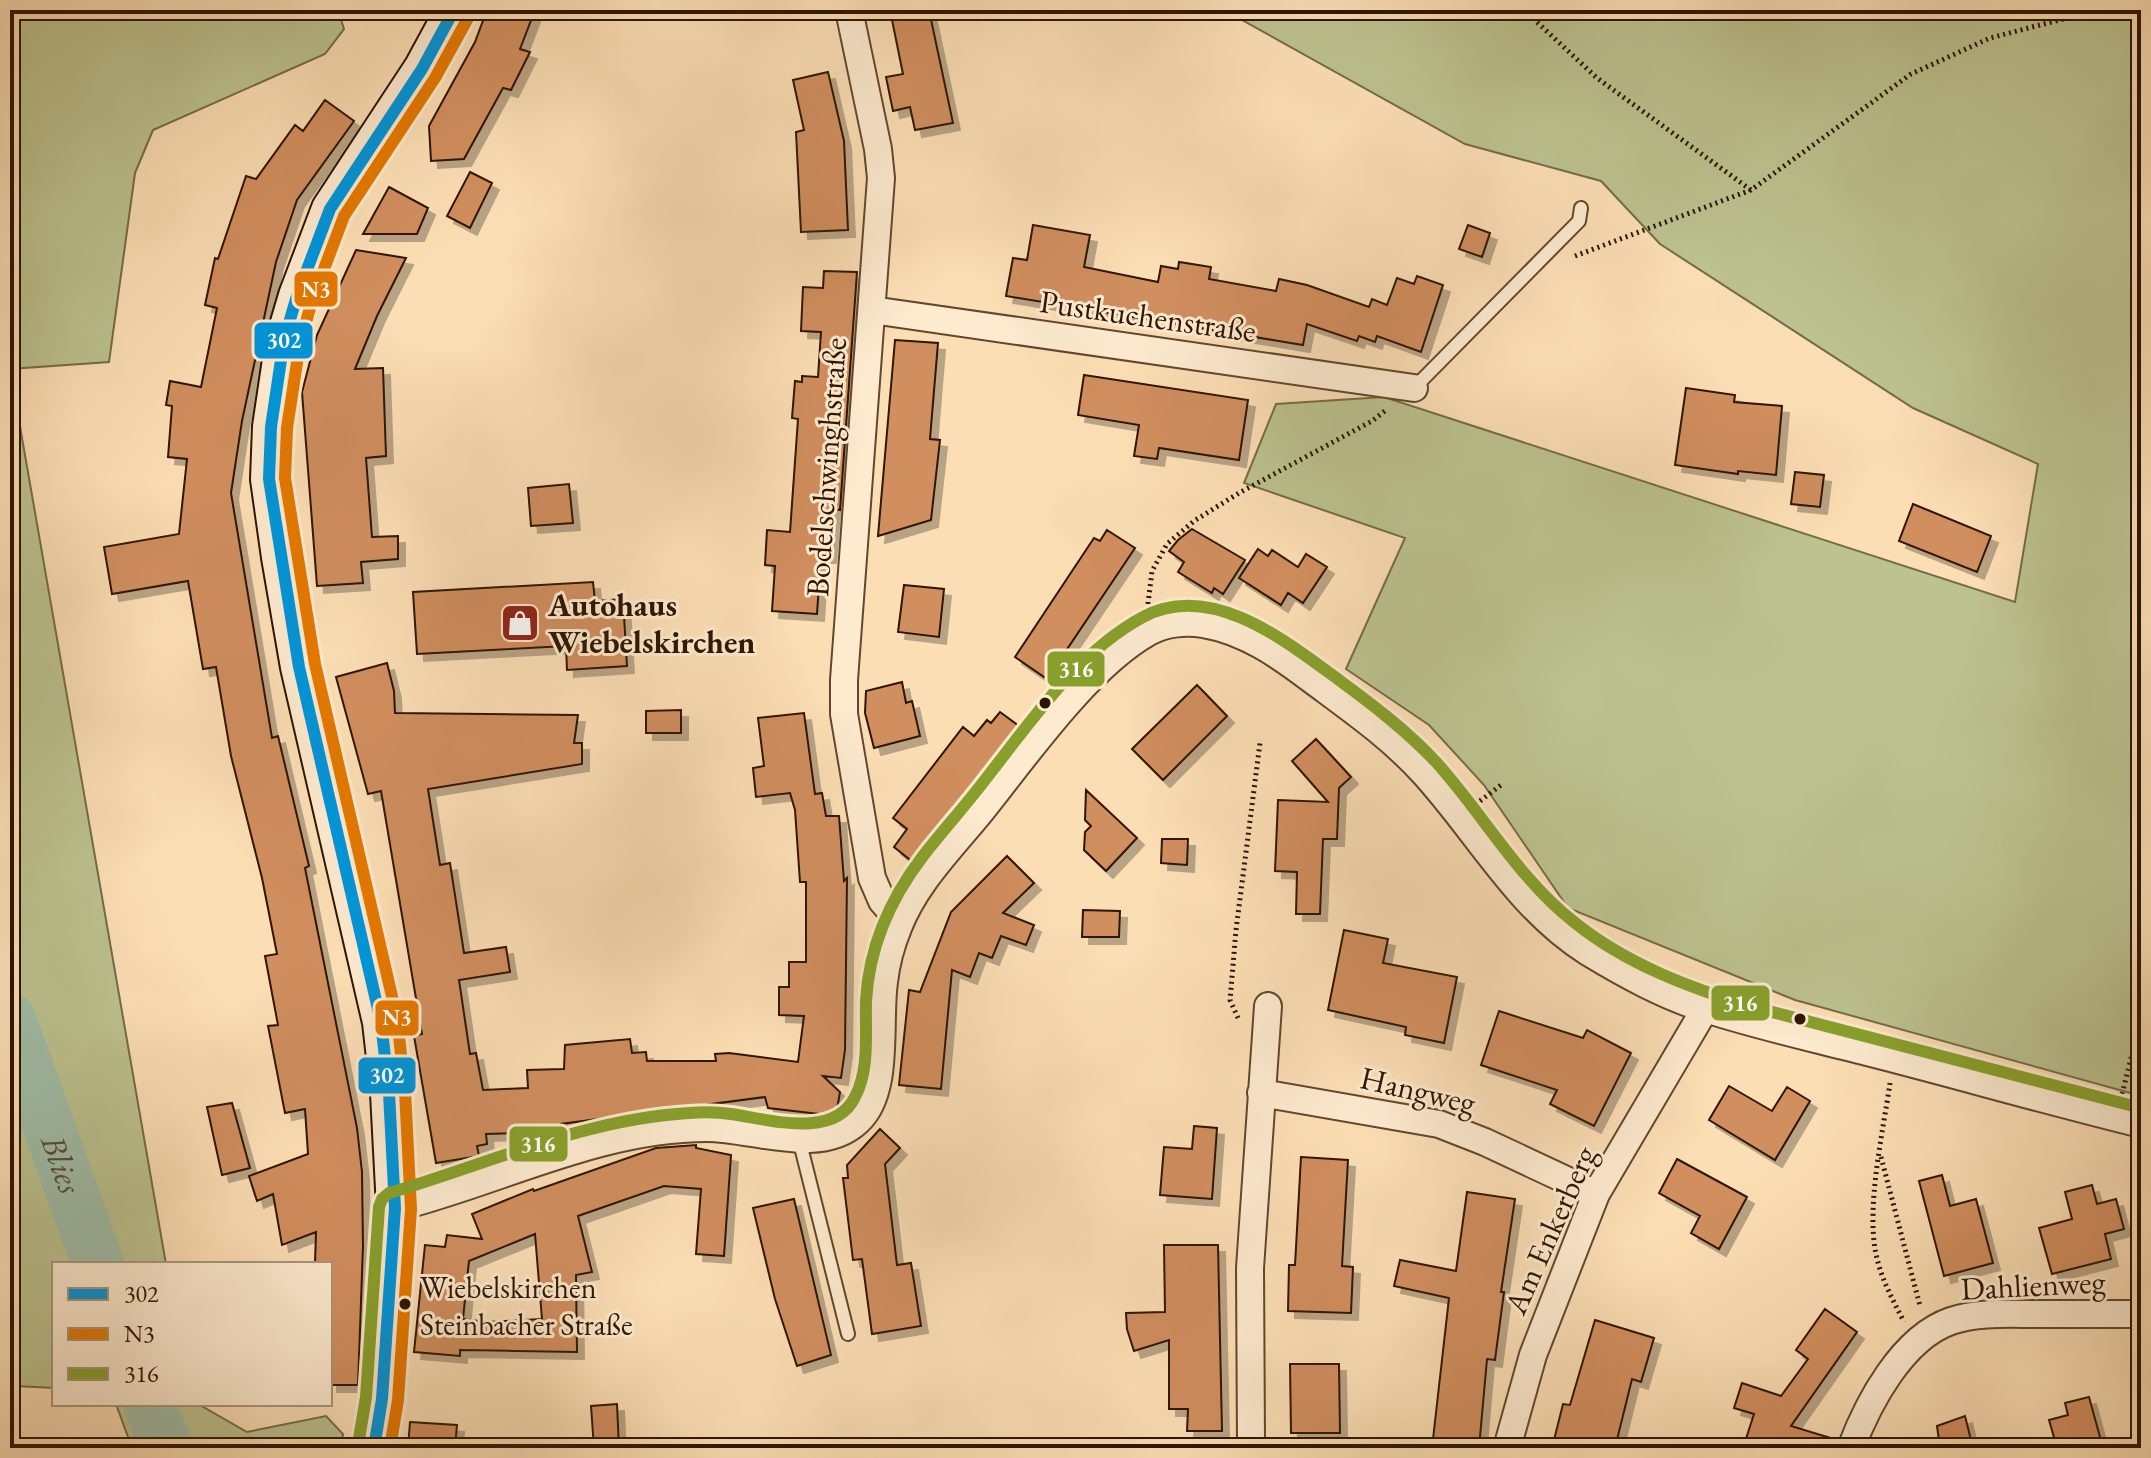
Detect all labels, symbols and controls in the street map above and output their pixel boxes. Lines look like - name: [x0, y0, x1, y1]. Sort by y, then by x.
- line badge: N3: [293, 270, 339, 308]
- text: N3: [301, 275, 331, 304]
- street label: Pustkuchenstraße: [1037, 280, 1259, 352]
- line badge: 302: [253, 321, 314, 360]
- text: 302: [267, 326, 302, 355]
- street label: Bodelschwinghstraße: [796, 336, 856, 598]
- place label: Autohaus Wiebelskirchen: [547, 584, 755, 663]
- shop icon: Autohaus Wiebelskirchen: [499, 602, 541, 644]
- line badge: 316: [1046, 650, 1106, 688]
- text: 316: [1059, 655, 1094, 684]
- unlabelled marker: [1037, 695, 1053, 711]
- line badge: 316: [1710, 984, 1771, 1022]
- text: 316: [1723, 989, 1758, 1018]
- line badge: N3: [374, 999, 420, 1037]
- text: N3: [382, 1003, 412, 1032]
- unlabelled marker: [1792, 1011, 1808, 1027]
- line badge: 302: [357, 1056, 417, 1095]
- street label: Hangweg: [1356, 1056, 1481, 1124]
- text: 302: [370, 1061, 405, 1090]
- line badge: 316: [508, 1125, 569, 1163]
- water label: Blies: [31, 1128, 93, 1200]
- text: 316: [521, 1130, 556, 1159]
- street label: Am Enkerberg: [1494, 1138, 1606, 1322]
- street label: Dahlienweg: [1960, 1260, 2108, 1310]
- legend: [52, 1262, 332, 1406]
- place label: Wiebelskirchen Steinbacher Straße: [420, 1268, 633, 1344]
- text: 302: [124, 1278, 159, 1309]
- marker: Wiebelskirchen Steinbacher Straße: [397, 1296, 413, 1312]
- text: N3: [124, 1318, 155, 1349]
- text: 316: [124, 1358, 159, 1389]

